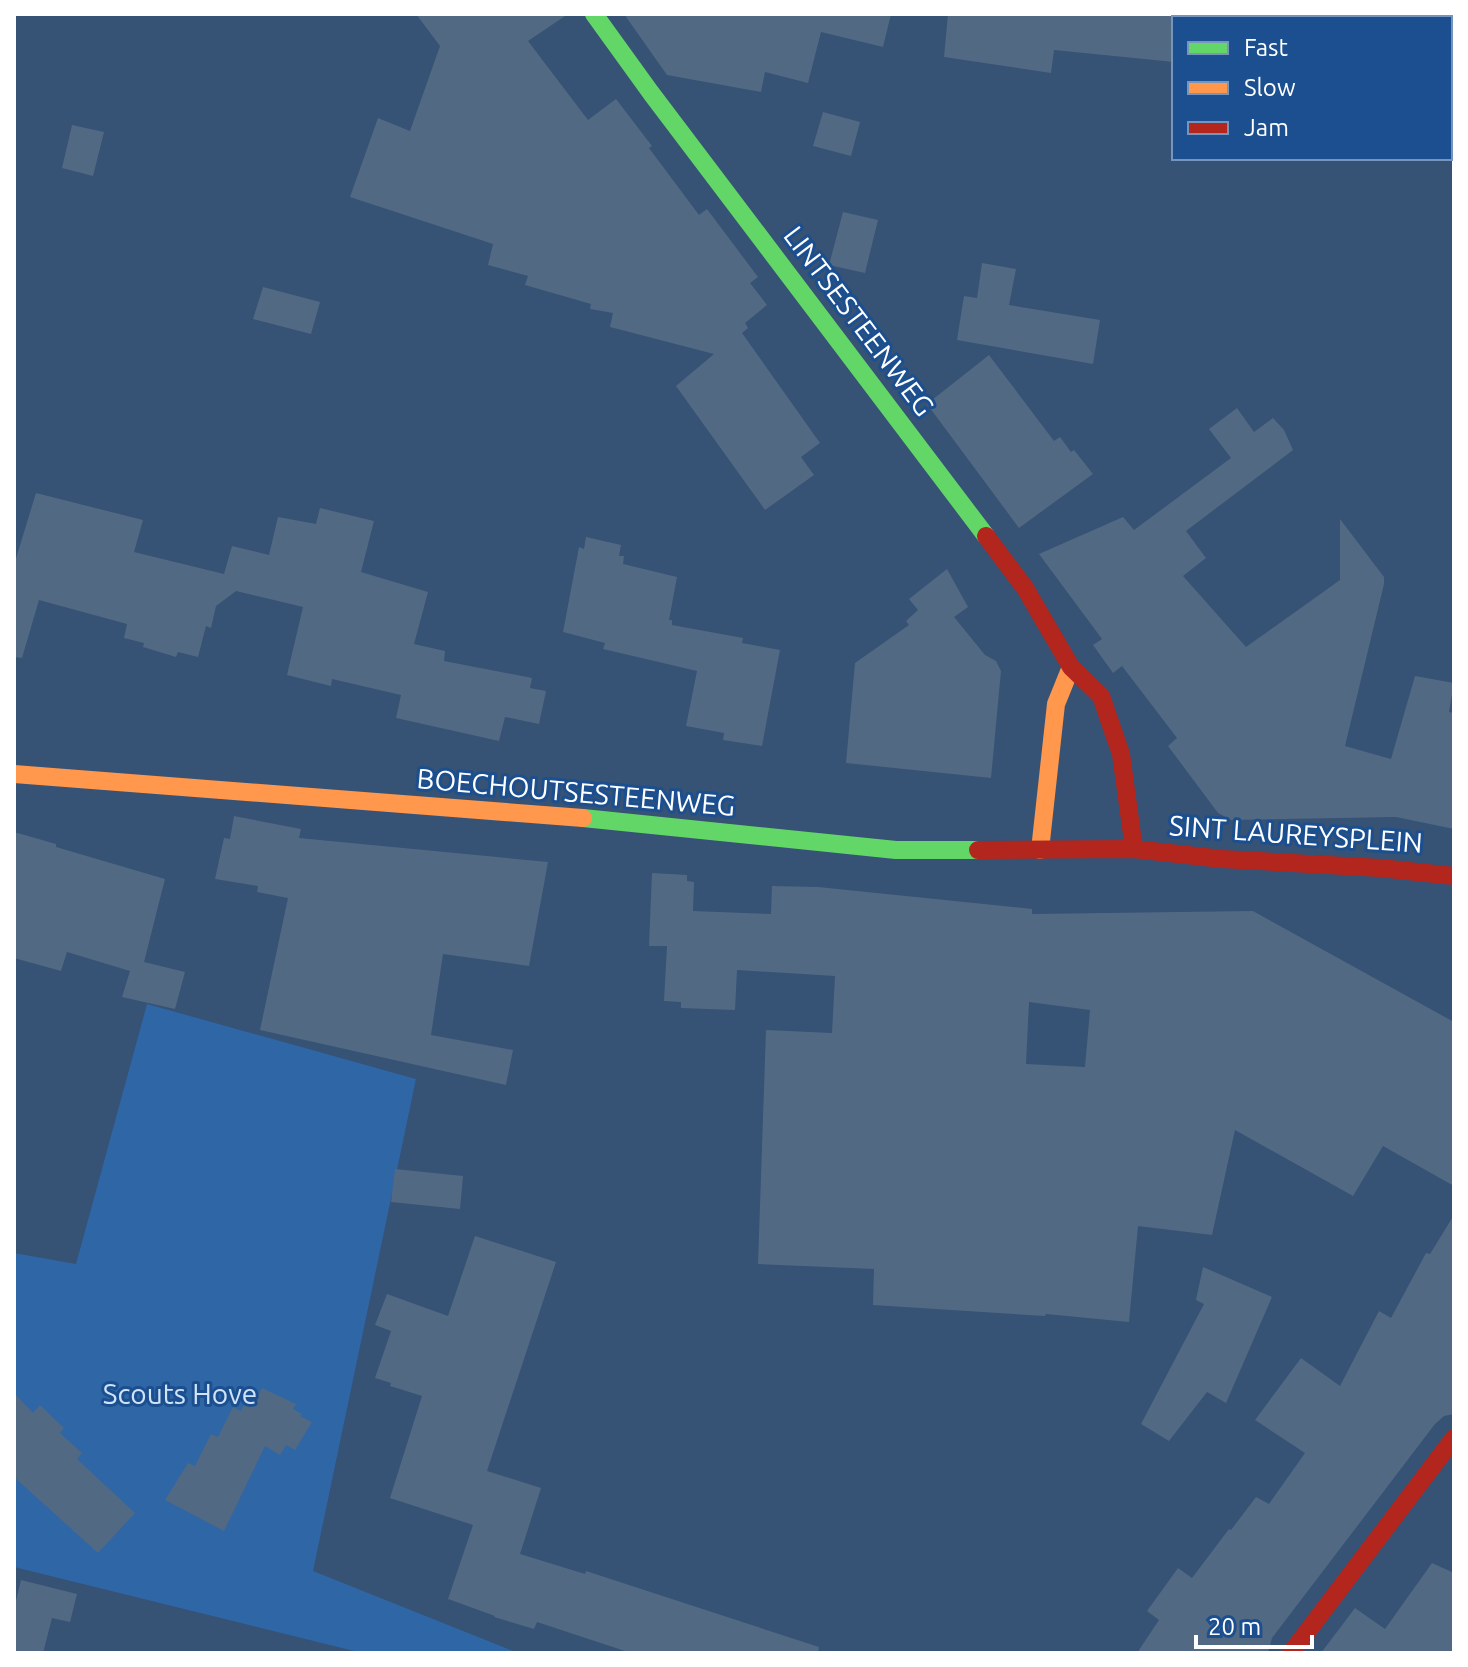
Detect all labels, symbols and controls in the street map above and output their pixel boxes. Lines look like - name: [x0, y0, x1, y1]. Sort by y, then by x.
- legend: [1172, 16, 1452, 160]
- text: Fast: [1244, 34, 1288, 61]
- text: Slow: [1244, 74, 1296, 101]
- text: Jam: [1244, 114, 1289, 141]
- street label: LINTSESTEENWEG: [778, 220, 941, 421]
- street label: BOECHOUTSESTEENWEG: [416, 762, 737, 821]
- street label: SINT LAUREYSPLEIN: [1168, 809, 1424, 858]
- park label: Scouts Hove: [103, 1378, 257, 1409]
- scale bar: [1196, 1599, 1312, 1649]
- text: 20 m: [1208, 1613, 1261, 1640]

